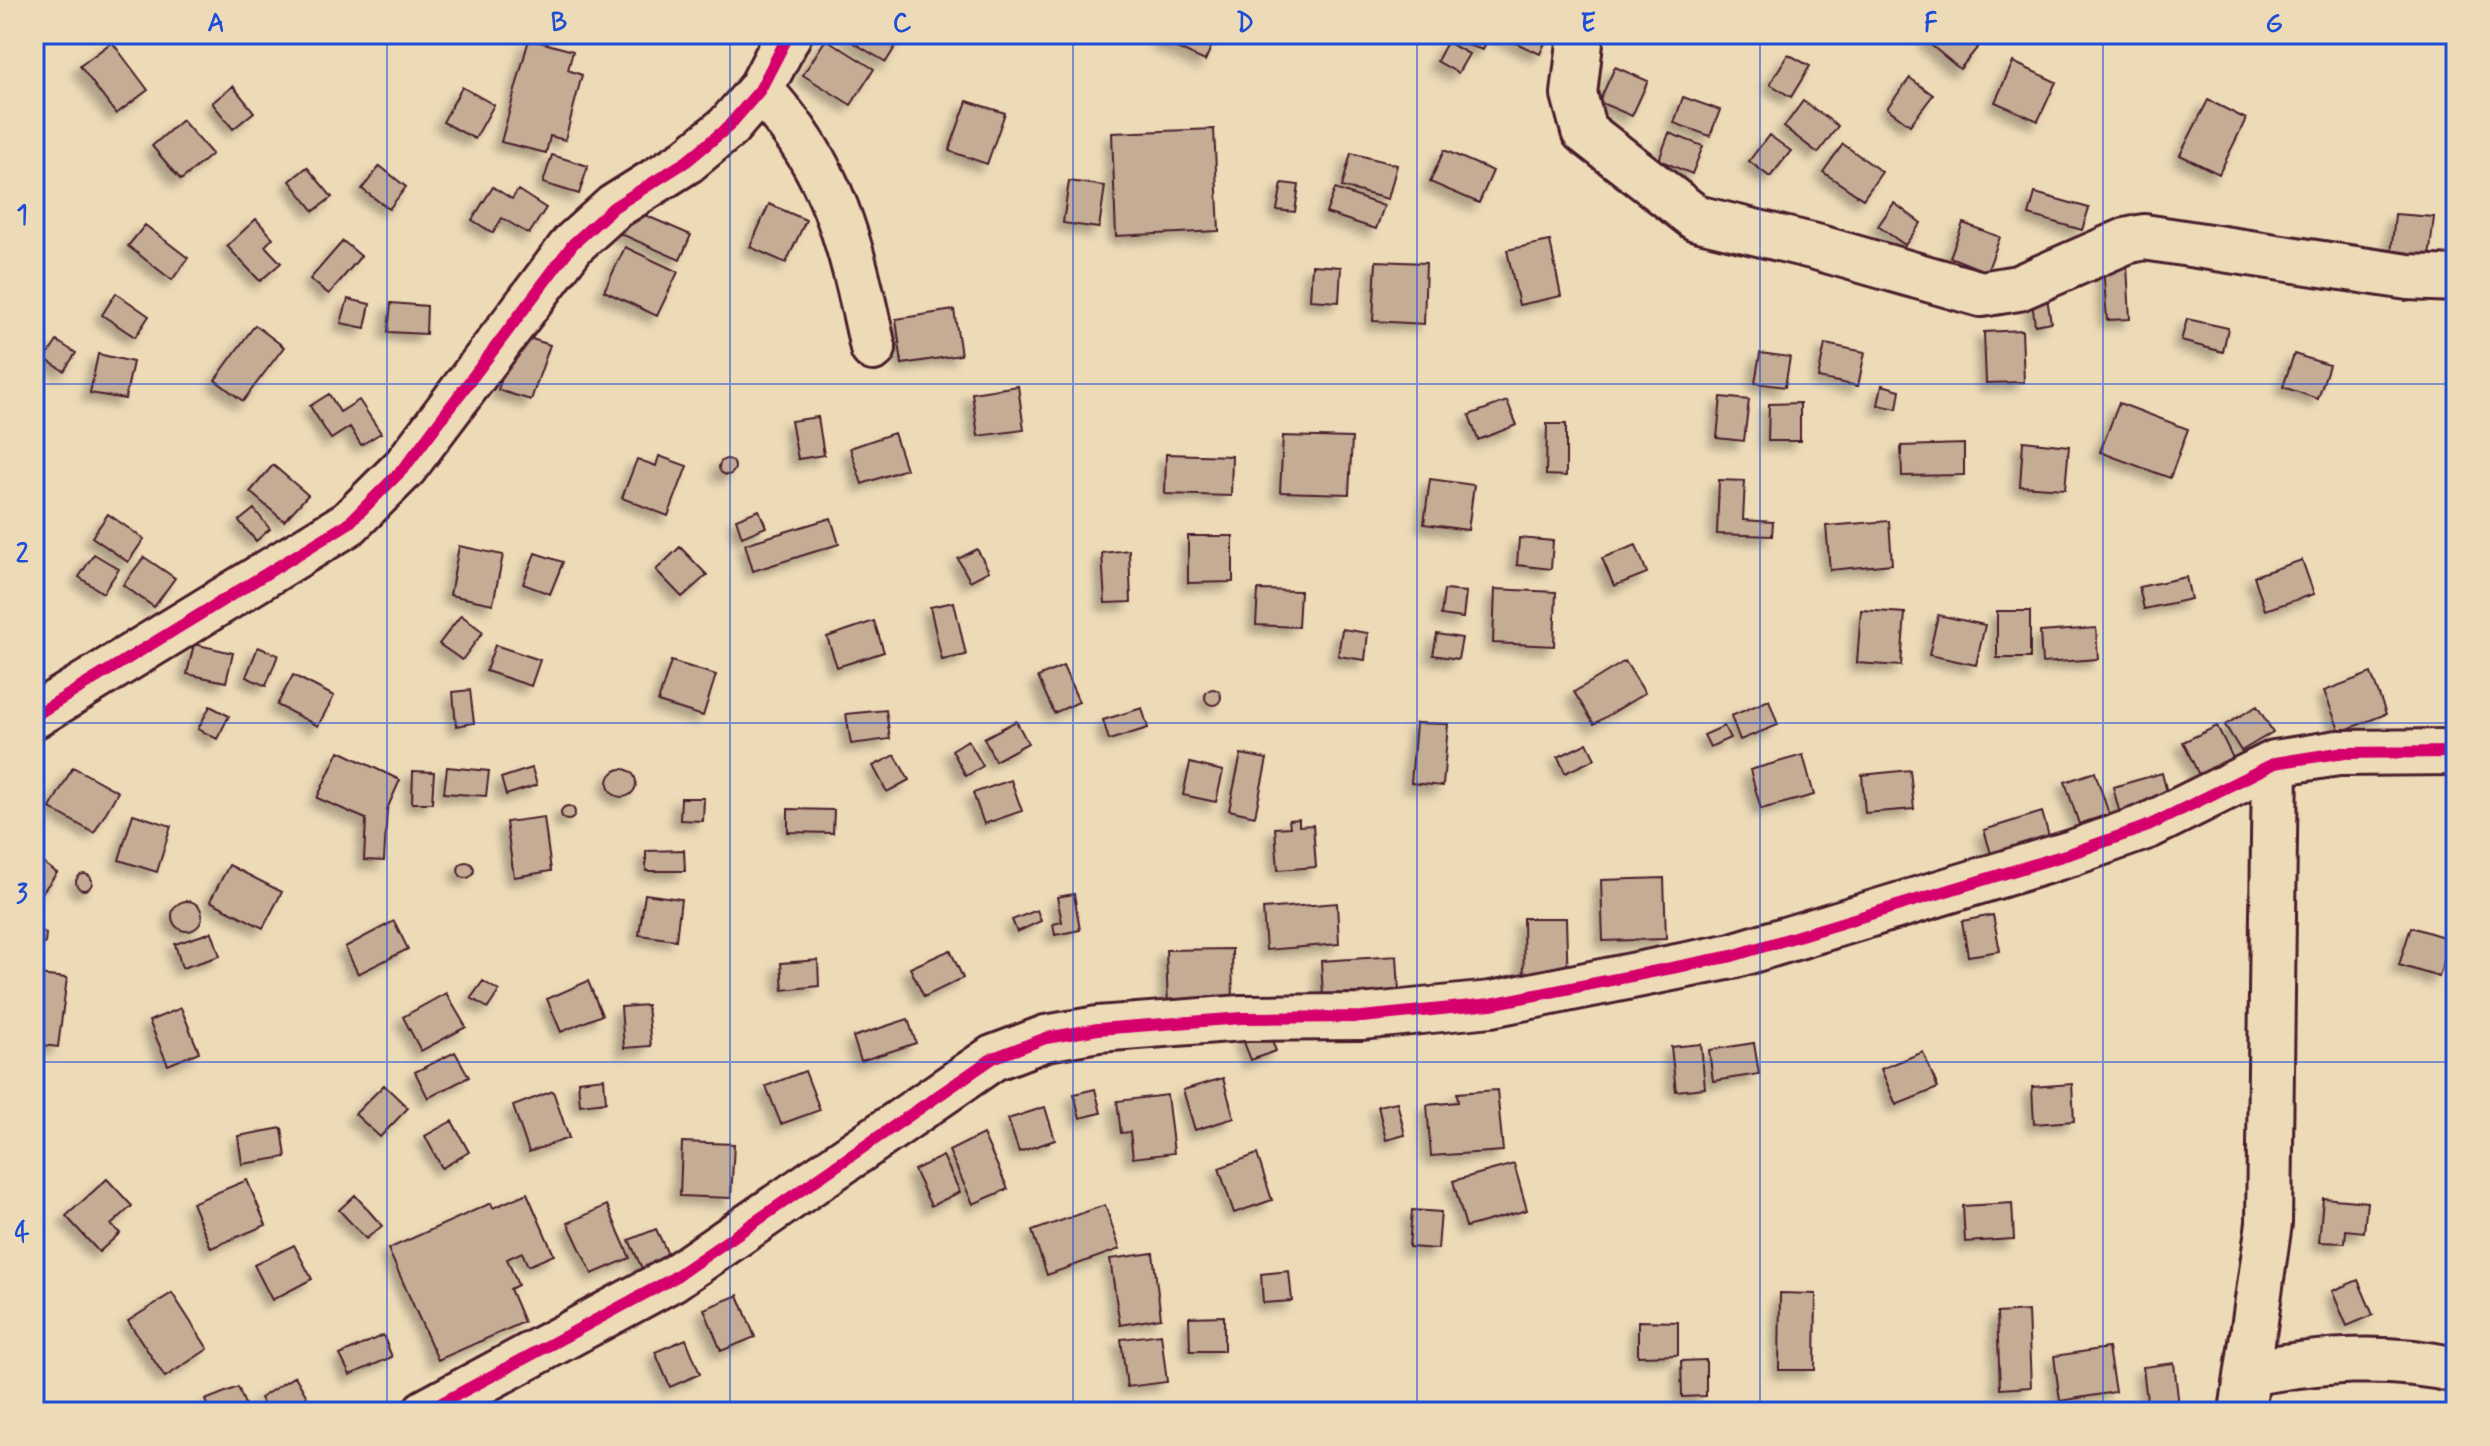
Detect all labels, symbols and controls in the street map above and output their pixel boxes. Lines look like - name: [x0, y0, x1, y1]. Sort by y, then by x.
- text: A: [207, 7, 225, 41]
- text: B: [551, 7, 567, 41]
- text: C: [893, 7, 912, 41]
- text: D: [1236, 7, 1254, 41]
- text: E: [1580, 7, 1596, 41]
- text: F: [1924, 7, 1938, 41]
- text: G: [2265, 7, 2283, 41]
- text: 1: [16, 199, 28, 233]
- text: 2: [16, 538, 29, 572]
- text: 3: [16, 878, 28, 912]
- text: 4: [14, 1217, 30, 1251]

